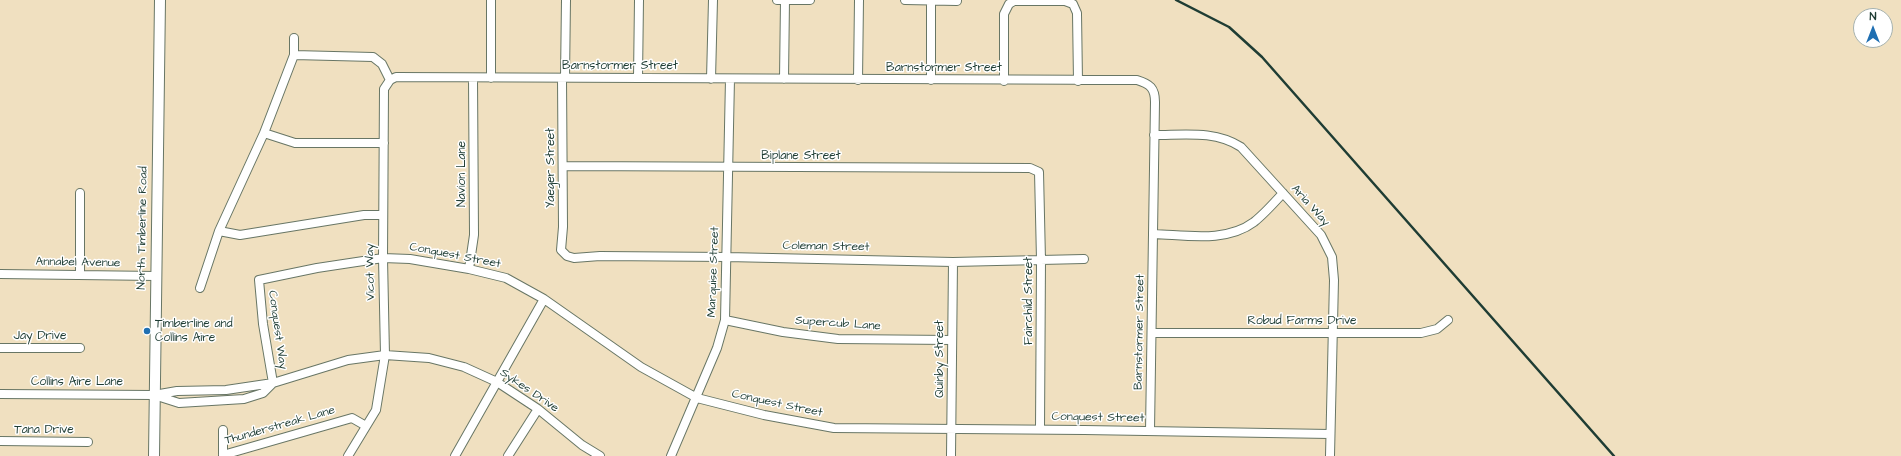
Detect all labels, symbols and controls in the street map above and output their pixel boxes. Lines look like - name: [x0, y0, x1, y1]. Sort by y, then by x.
- north arrow: [1853, 8, 1893, 48]
- text: N: [1870, 9, 1876, 24]
- street label: Barnstormer Street: [562, 59, 678, 73]
- street label: Barnstormer Street: [886, 61, 1002, 75]
- street label: Yaeger Street: [544, 128, 558, 208]
- street label: Navion Lane: [455, 141, 469, 207]
- street label: Biplane Street: [761, 149, 841, 163]
- street label: North Timberline Road: [135, 166, 151, 290]
- street label: Aria Way: [1288, 182, 1332, 230]
- street label: Marquise Street: [705, 226, 723, 318]
- street label: Coleman Street: [782, 239, 870, 255]
- street label: Conquest Street: [408, 240, 502, 272]
- street label: Vicot Way: [363, 243, 379, 301]
- street label: Annabel Avenue: [36, 255, 120, 271]
- street label: Fairchild Street: [1022, 257, 1036, 345]
- street label: Barnstormer Street: [1132, 274, 1148, 390]
- street label: Conquest Way: [264, 290, 290, 370]
- street label: Supercub Lane: [795, 314, 881, 334]
- street label: Robud Farms Drive: [1247, 314, 1357, 328]
- place label: Timberline and Collins Aire: [155, 317, 233, 345]
- street label: Quinby Street: [933, 320, 947, 398]
- marker: Timberline and Collins Aire: [142, 326, 152, 336]
- street label: Jay Drive: [14, 329, 66, 343]
- street label: Sykes Drive: [497, 366, 561, 416]
- street label: Collins Aire Lane: [31, 375, 123, 389]
- street label: Conquest Street: [730, 387, 824, 421]
- street label: Thunderstreak Lane: [223, 403, 337, 449]
- street label: Conquest Street: [1052, 410, 1144, 426]
- street label: Tana Drive: [14, 423, 74, 437]

